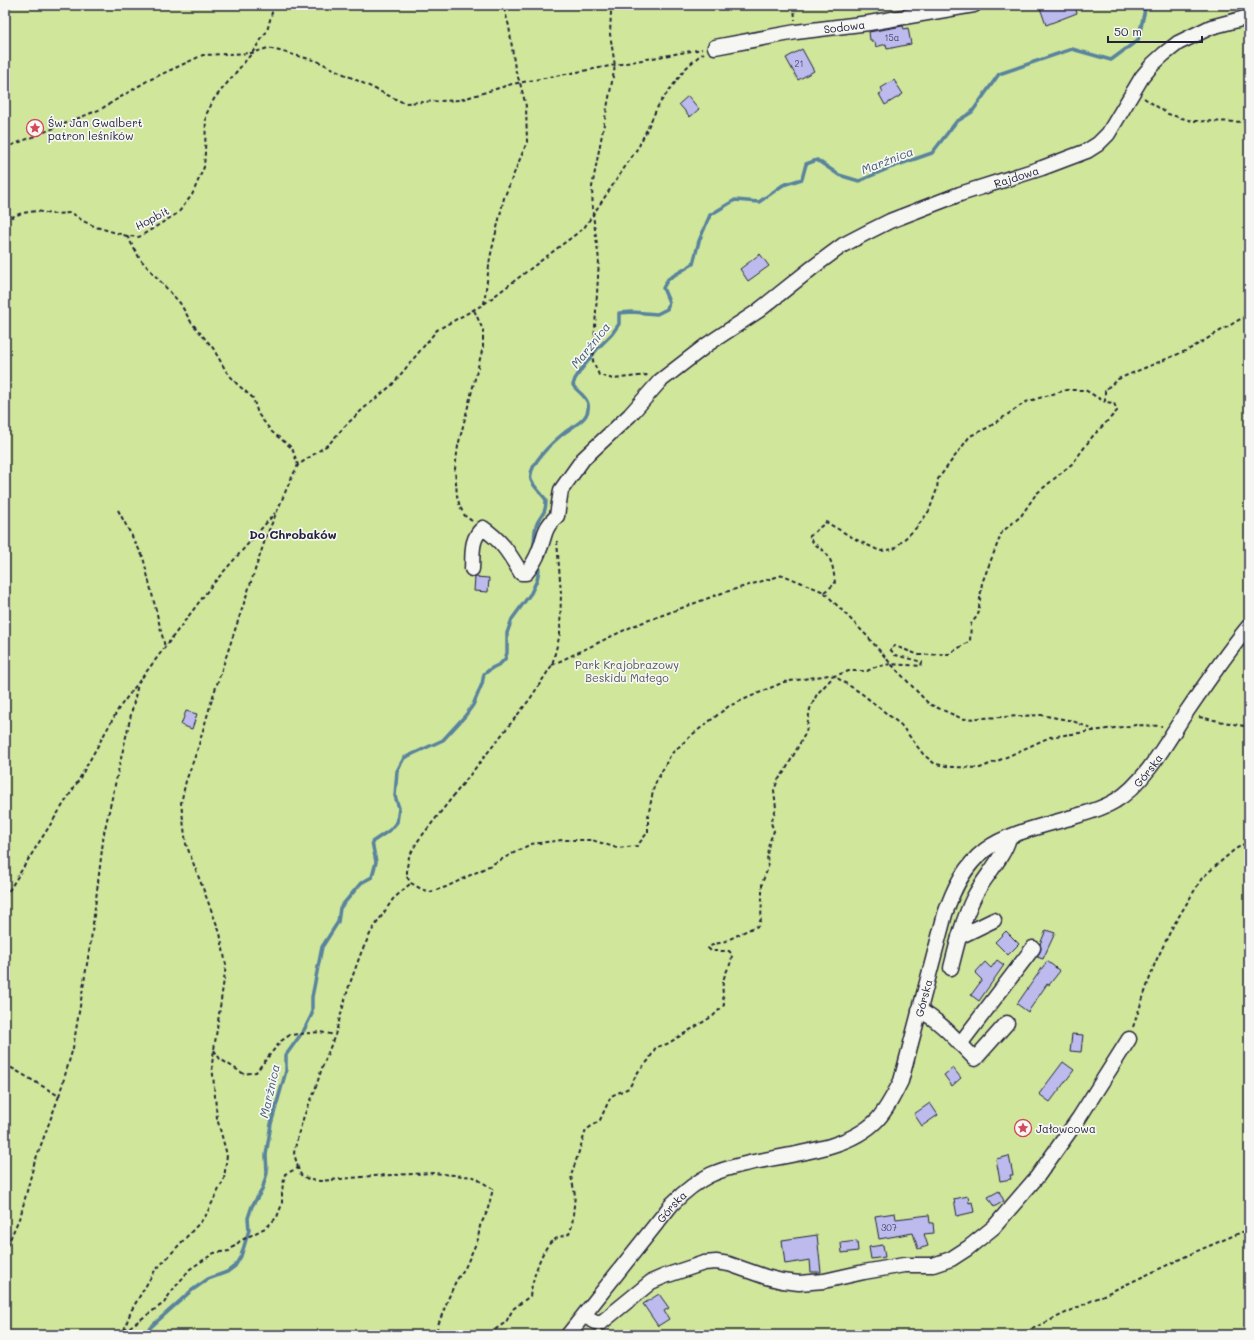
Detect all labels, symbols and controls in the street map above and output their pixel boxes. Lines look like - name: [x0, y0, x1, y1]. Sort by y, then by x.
- street label: Sodowa: [823, 16, 866, 36]
- scale bar: [1108, 18, 1202, 44]
- text: 50 m: [1114, 23, 1142, 39]
- house number: 15a: [885, 32, 900, 43]
- house number: 21: [794, 58, 804, 69]
- place label: Św. Jan Gwalbert patron leśników: [48, 115, 143, 143]
- place icon: Św. Jan Gwalbert patron leśników: [25, 118, 45, 138]
- water label: Marźnica: [859, 143, 915, 177]
- street label: Rajdowa: [992, 162, 1041, 190]
- street label: Hopbit: [132, 203, 172, 233]
- water label: Marźnica: [567, 319, 613, 371]
- district label: Do Chrobaków: [249, 526, 337, 542]
- park label: Park Krajobrazowy Beskidu Małego: [575, 657, 679, 685]
- street label: Górska: [1130, 750, 1165, 790]
- street label: Górska: [911, 977, 935, 1018]
- water label: Marźnica: [255, 1063, 283, 1119]
- place icon: Jałowcowa: [1013, 1118, 1033, 1138]
- place label: Jałowcowa: [1036, 1121, 1096, 1136]
- street label: Górska: [653, 1187, 689, 1225]
- house number: 307: [881, 1222, 897, 1233]

